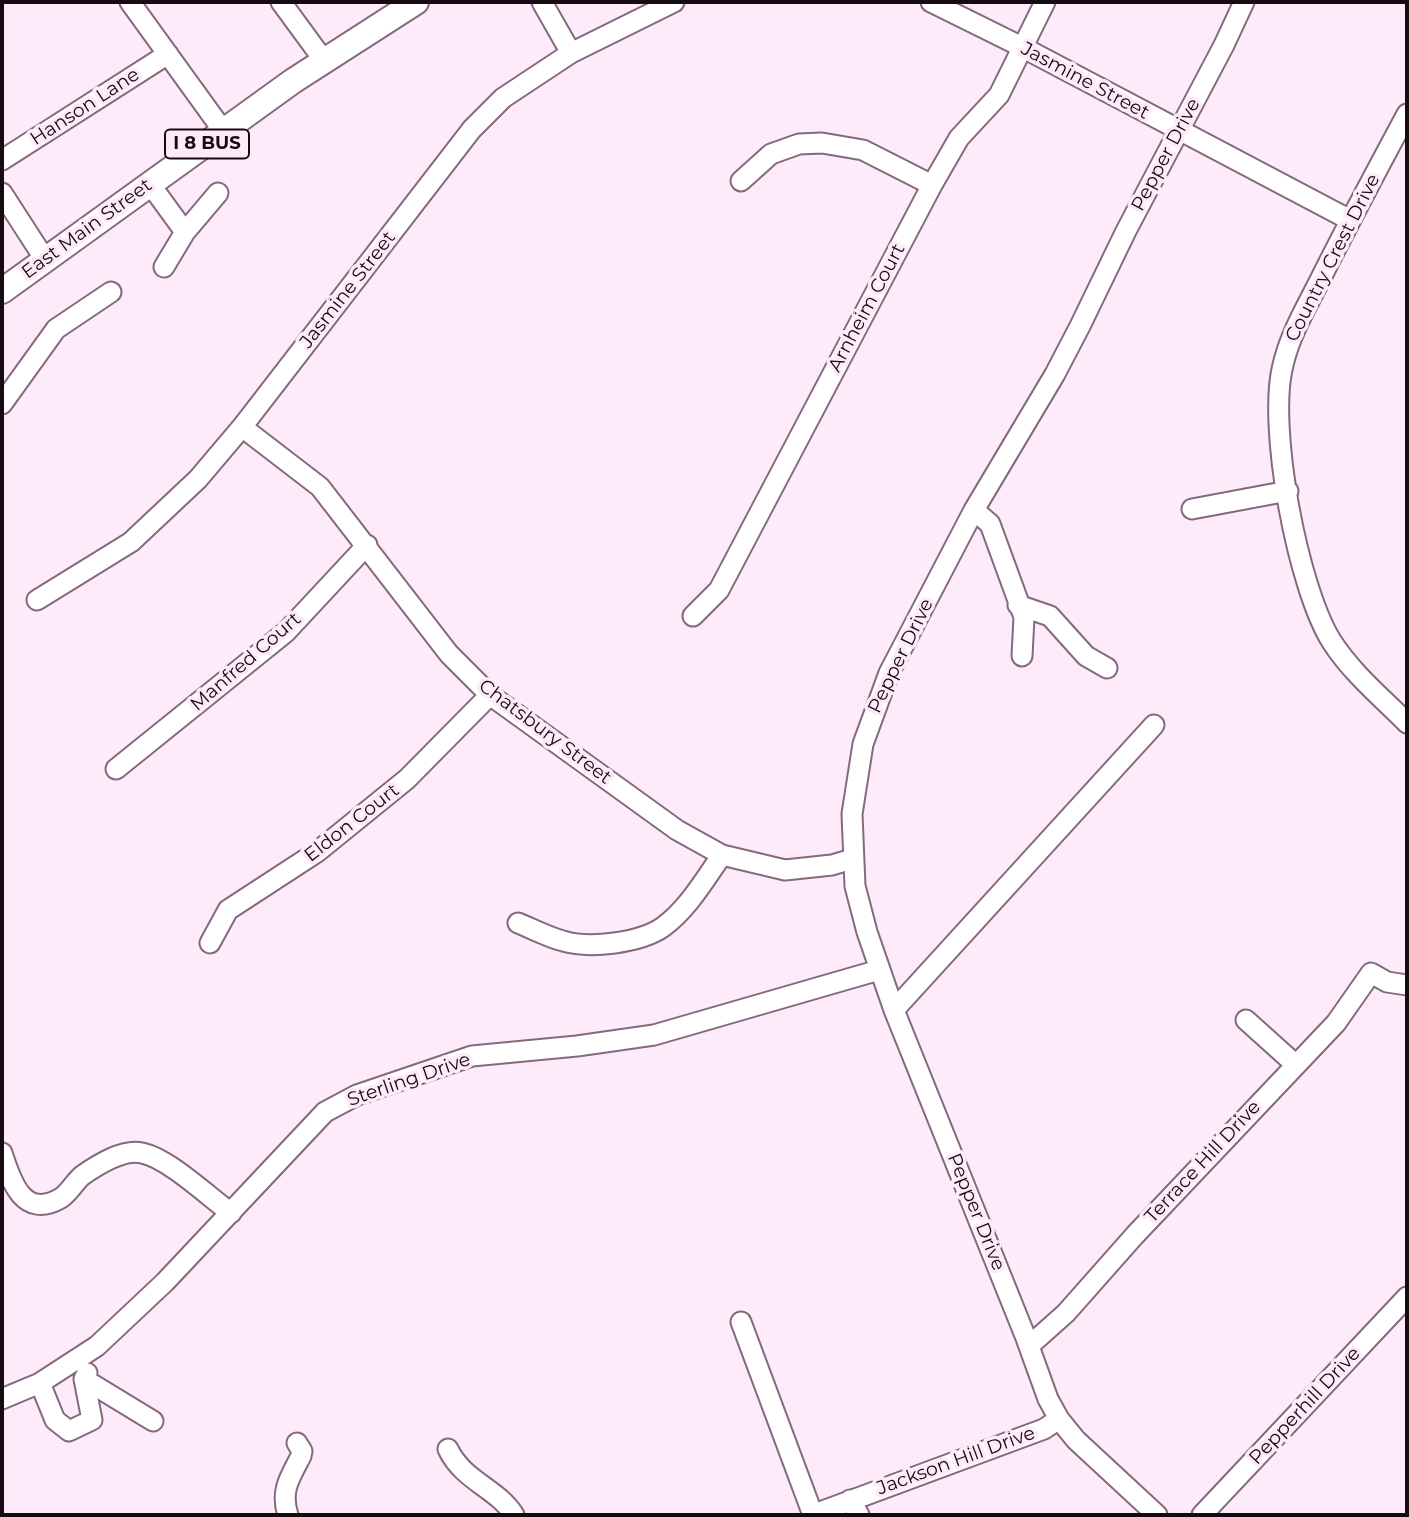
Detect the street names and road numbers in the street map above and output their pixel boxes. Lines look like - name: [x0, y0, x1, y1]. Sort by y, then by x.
- street label: Jasmine Street: [1017, 38, 1153, 124]
- street label: Hanson Lane: [26, 63, 144, 151]
- street label: Pepper Drive: [1127, 95, 1205, 215]
- road number: I 8 BUS: [165, 130, 249, 159]
- street label: Country Crest Drive: [1281, 170, 1385, 346]
- street label: East Main Street: [17, 174, 157, 284]
- street label: Jasmine Street: [295, 227, 401, 353]
- street label: Arnheim Court: [824, 240, 910, 376]
- street label: Pepper Drive: [863, 595, 939, 717]
- street label: Manfred Court: [186, 608, 306, 716]
- street label: Chatsbury Street: [474, 675, 616, 789]
- street label: Eldon Court: [300, 779, 404, 867]
- street label: Sterling Drive: [344, 1048, 474, 1112]
- street label: Terrace Hill Drive: [1140, 1096, 1266, 1228]
- street label: Pepper Drive: [942, 1150, 1010, 1274]
- street label: Pepperhill Drive: [1245, 1342, 1365, 1470]
- street label: Jackson Hill Drive: [874, 1422, 1038, 1500]

